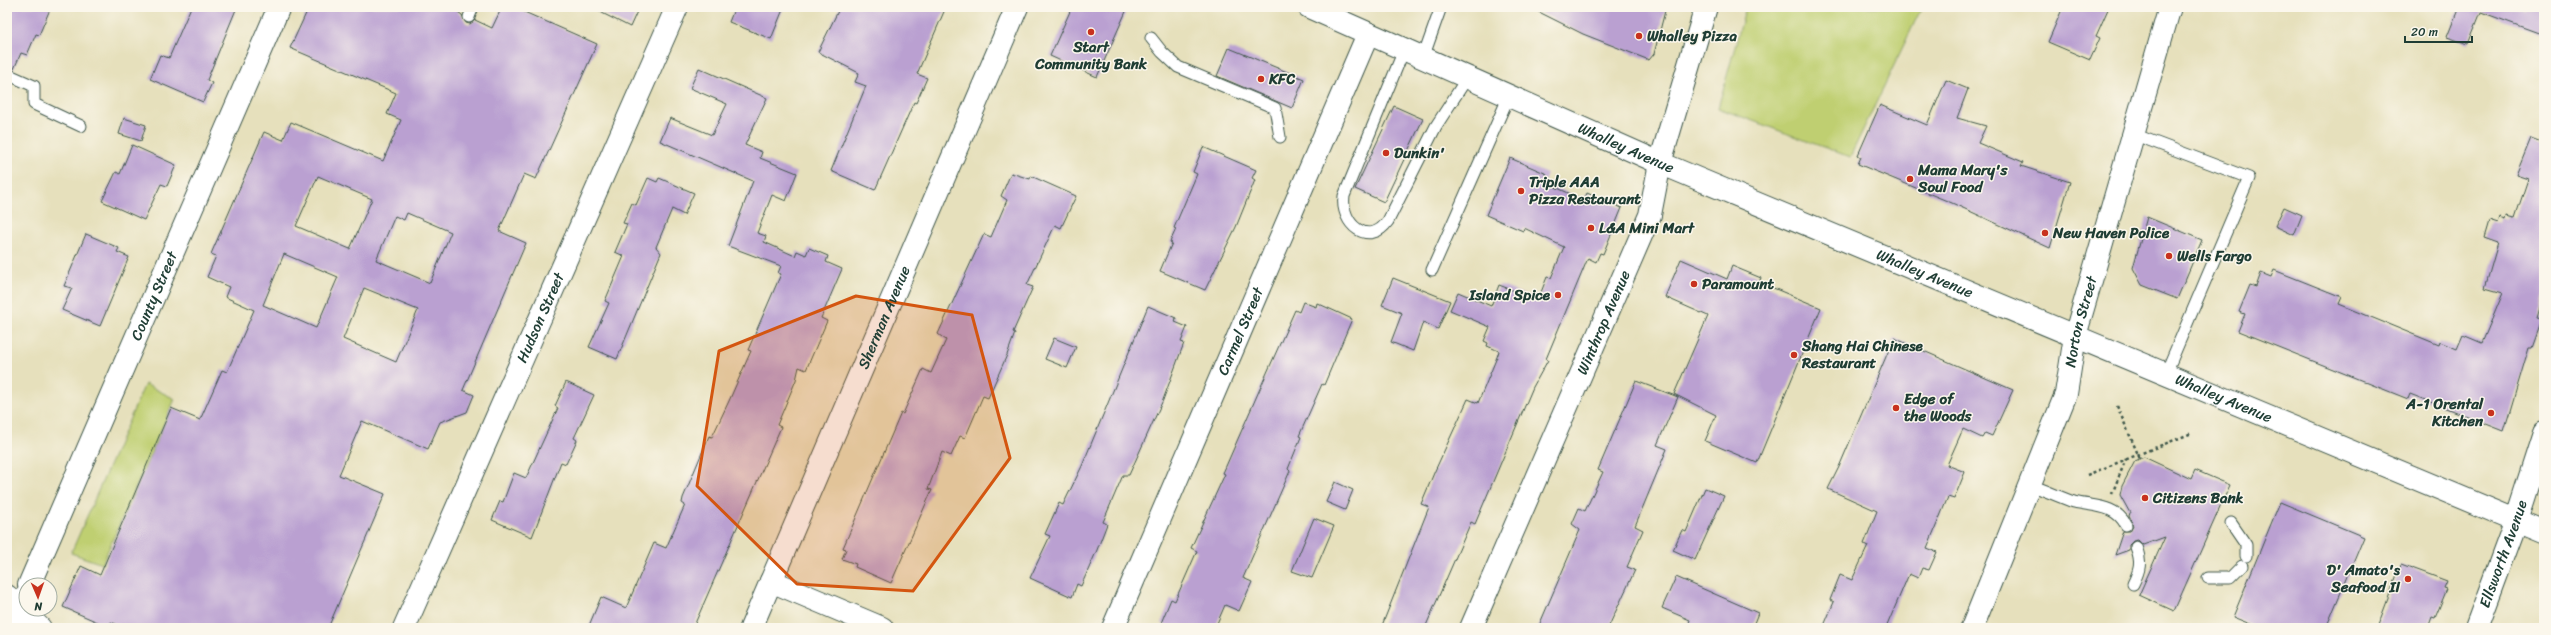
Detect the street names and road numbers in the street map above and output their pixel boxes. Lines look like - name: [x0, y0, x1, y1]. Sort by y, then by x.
- street label: Whalley Avenue: [1574, 115, 1679, 181]
- street label: Whalley Avenue: [1872, 242, 1978, 305]
- street label: County Street: [123, 246, 185, 345]
- street label: Sherman Avenue: [850, 261, 918, 373]
- street label: Winthrop Avenue: [1569, 266, 1638, 379]
- street label: Hudson Street: [509, 267, 572, 367]
- street label: Norton Street: [2057, 272, 2105, 369]
- street label: Carmel Street: [1210, 282, 1271, 379]
- street label: Whalley Avenue: [2171, 366, 2277, 430]
- street label: Ellsworth Avenue: [2472, 497, 2535, 611]

